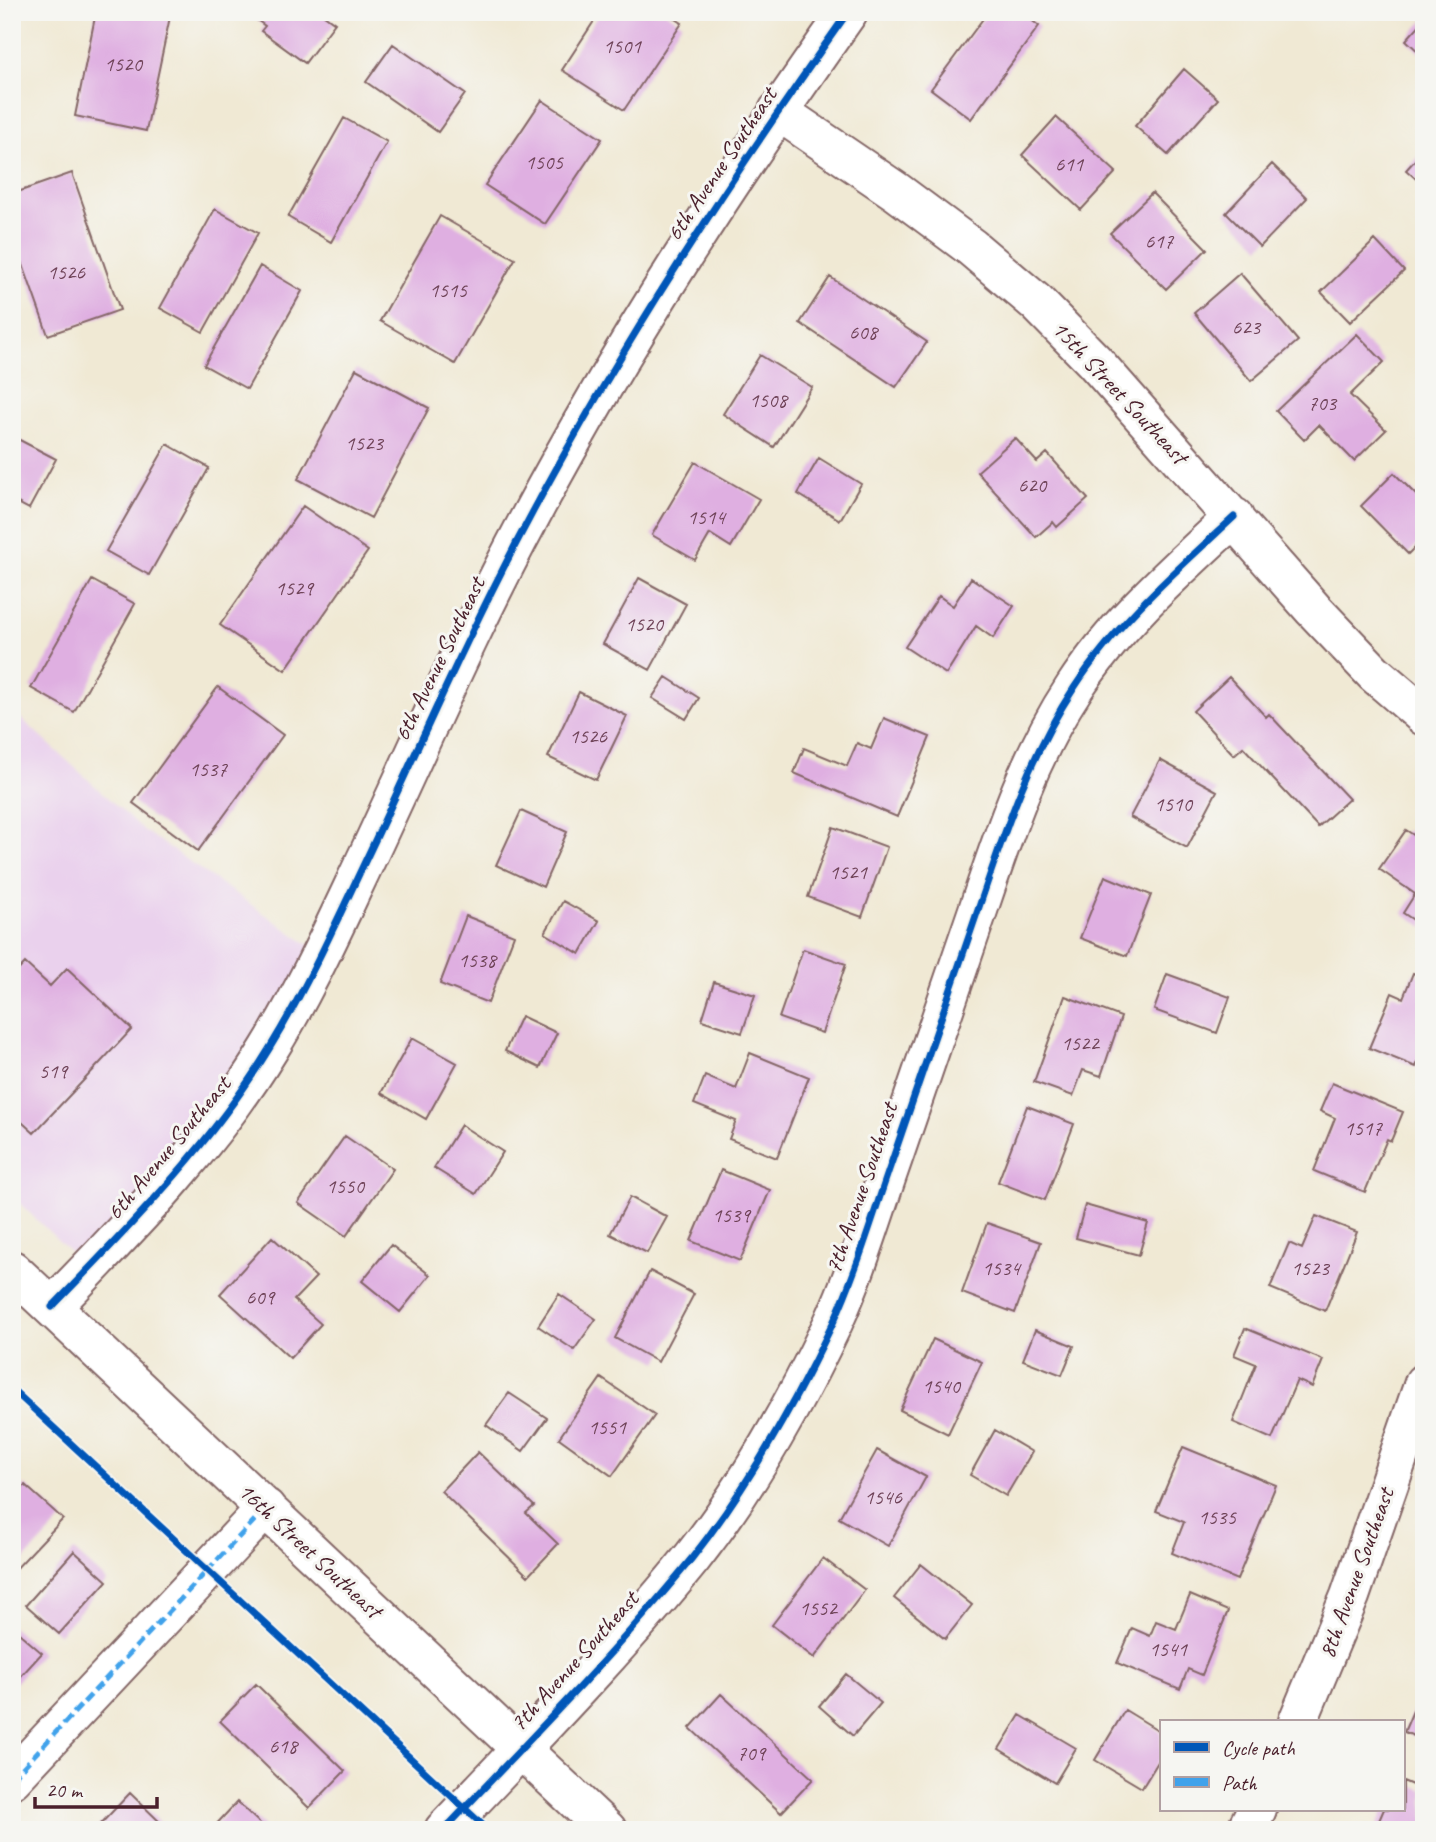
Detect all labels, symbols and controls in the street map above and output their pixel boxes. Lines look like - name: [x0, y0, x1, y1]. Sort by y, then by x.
- house number: 1501: [603, 33, 642, 59]
- house number: 1520: [104, 51, 143, 77]
- street label: 6th Avenue Southeast: [659, 80, 785, 246]
- house number: 1505: [525, 149, 564, 175]
- house number: 611: [1055, 151, 1085, 177]
- house number: 617: [1145, 228, 1175, 254]
- house number: 1526: [47, 259, 85, 285]
- house number: 1515: [429, 277, 468, 303]
- street label: 15th Street Southeast: [1046, 314, 1196, 472]
- house number: 623: [1232, 314, 1262, 340]
- house number: 608: [849, 319, 880, 345]
- house number: 1508: [749, 387, 789, 413]
- house number: 703: [1308, 390, 1338, 416]
- house number: 1523: [345, 430, 384, 456]
- house number: 620: [1018, 472, 1048, 498]
- house number: 1514: [687, 504, 727, 530]
- street label: 6th Avenue Southeast: [386, 570, 493, 746]
- house number: 1529: [275, 575, 314, 601]
- house number: 1520: [625, 611, 664, 637]
- house number: 1526: [569, 723, 607, 749]
- house number: 1537: [189, 756, 228, 782]
- house number: 1510: [1154, 791, 1193, 817]
- house number: 1521: [829, 859, 868, 885]
- house number: 1538: [458, 947, 498, 973]
- house number: 1522: [1061, 1030, 1100, 1056]
- house number: 519: [39, 1058, 69, 1084]
- street label: 6th Avenue Southeast: [99, 1068, 238, 1226]
- street label: 7th Avenue Southeast: [818, 1097, 905, 1277]
- house number: 1517: [1344, 1115, 1383, 1141]
- house number: 1550: [326, 1173, 365, 1199]
- house number: 1539: [712, 1202, 751, 1228]
- house number: 1534: [982, 1255, 1022, 1281]
- house number: 1523: [1291, 1255, 1330, 1281]
- house number: 609: [246, 1284, 276, 1310]
- house number: 1540: [922, 1373, 961, 1399]
- house number: 1551: [588, 1414, 627, 1440]
- street label: 16th Street Southeast: [232, 1476, 390, 1626]
- street label: 8th Avenue Southeast: [1311, 1482, 1401, 1662]
- house number: 1546: [864, 1484, 902, 1510]
- house number: 1535: [1198, 1504, 1237, 1530]
- street label: 7th Avenue Southeast: [503, 1583, 646, 1737]
- house number: 1552: [799, 1595, 838, 1621]
- house number: 1541: [1149, 1636, 1188, 1662]
- legend: [1160, 1720, 1404, 1811]
- house number: 618: [269, 1733, 300, 1759]
- text: Cycle path: [1222, 1735, 1295, 1761]
- house number: 709: [737, 1740, 767, 1766]
- scale bar: [35, 1765, 158, 1809]
- text: Path: [1222, 1770, 1258, 1796]
- text: 20 m: [46, 1777, 84, 1803]

